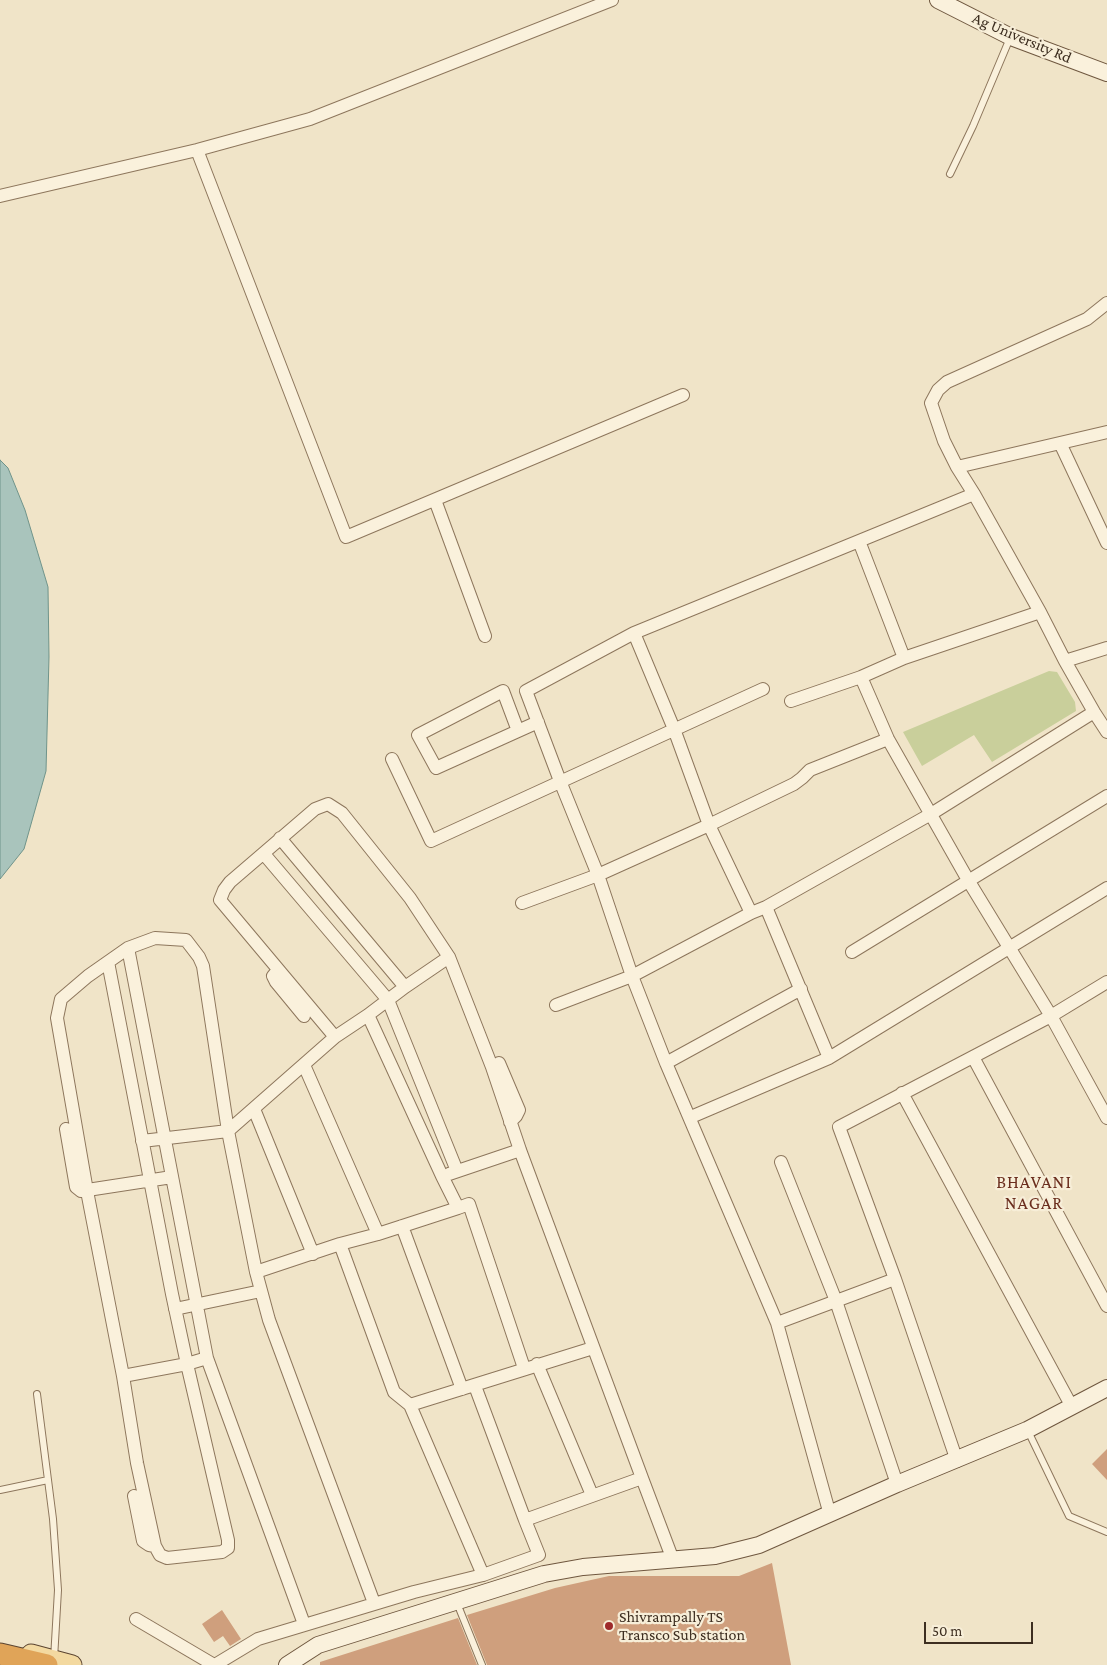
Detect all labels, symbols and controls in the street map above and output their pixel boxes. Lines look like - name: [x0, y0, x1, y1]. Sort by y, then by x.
- street label: Ag University Rd: [970, 8, 1074, 68]
- district label: BHAVANI NAGAR: [995, 1171, 1073, 1214]
- place label: Shivrampally TS Transco Sub station: [619, 1607, 745, 1645]
- scale bar: [927, 1612, 1036, 1644]
- marker: Shivrampally TS Transco Sub station: [603, 1620, 615, 1632]
- text: 50 m: [932, 1623, 962, 1639]

